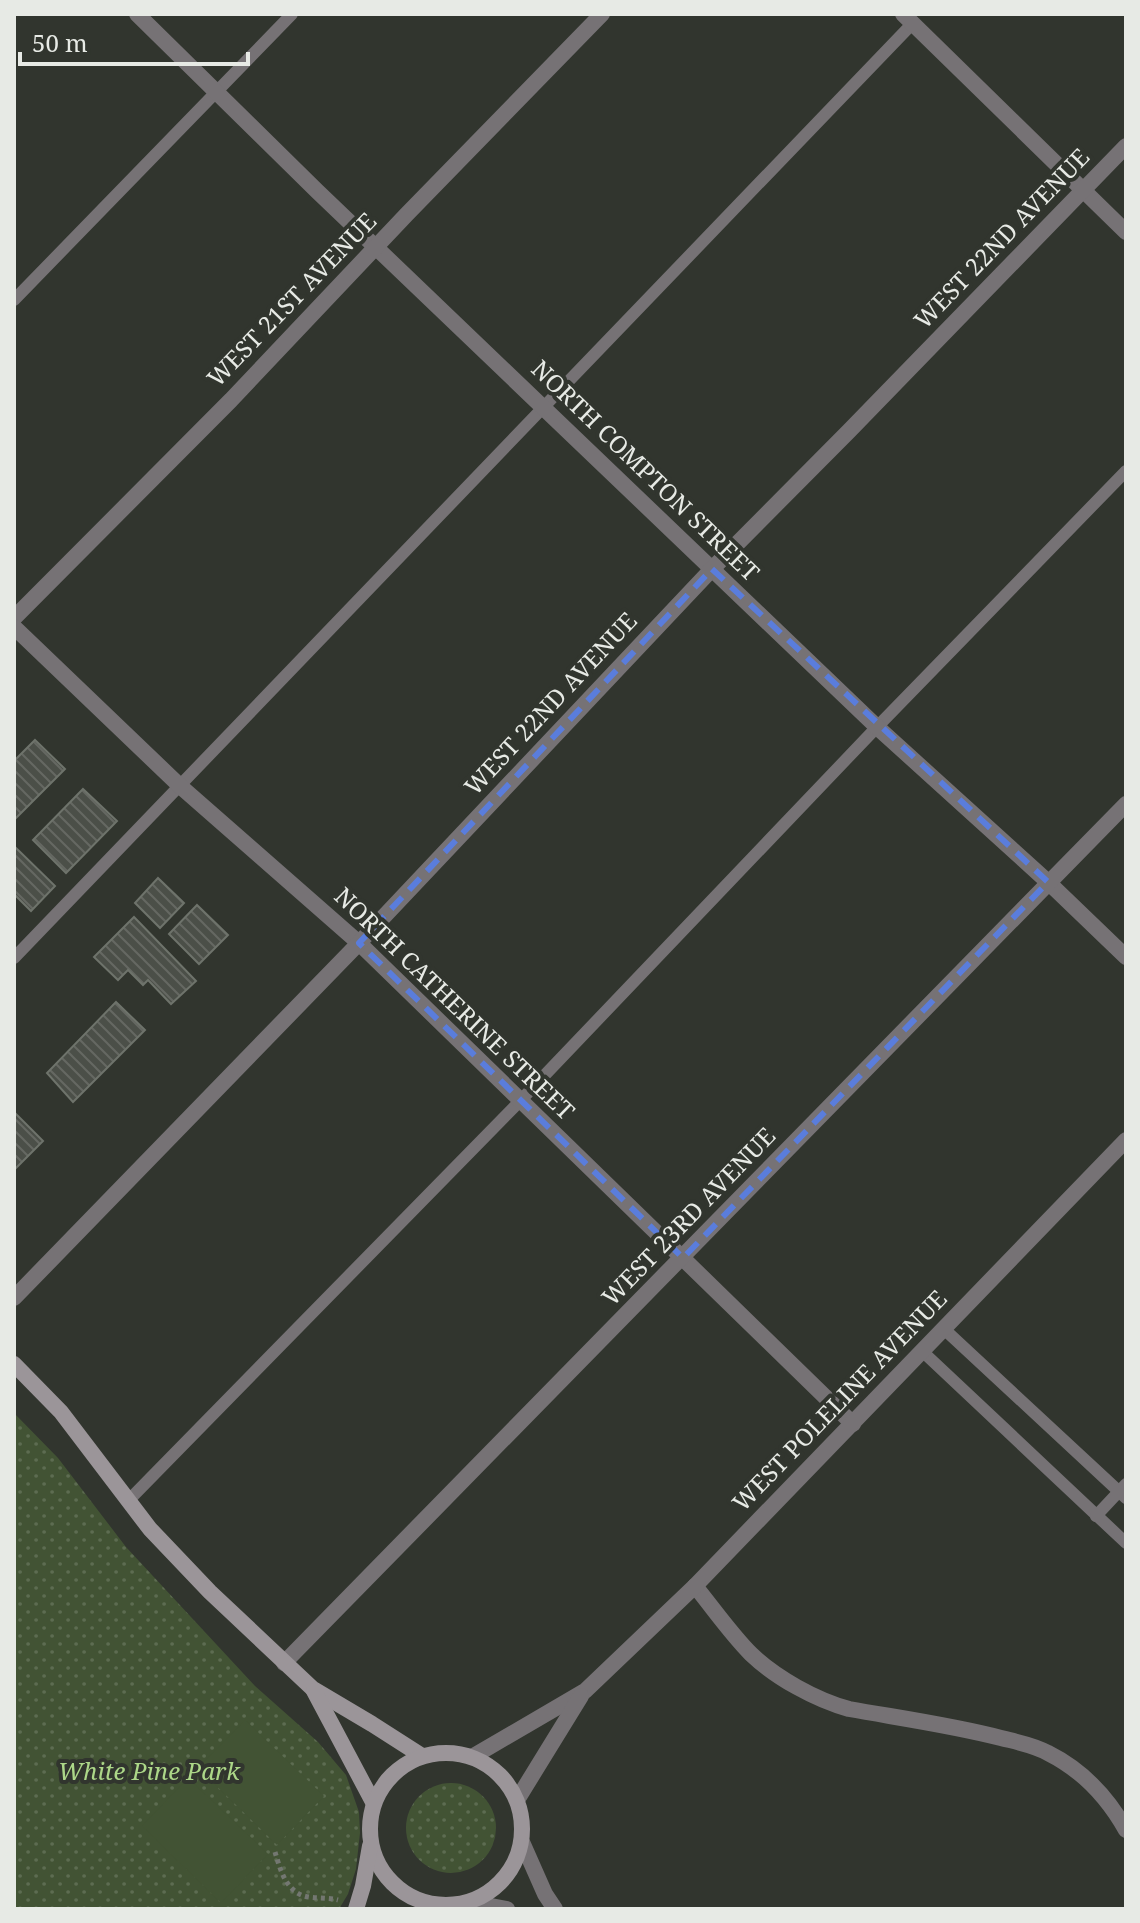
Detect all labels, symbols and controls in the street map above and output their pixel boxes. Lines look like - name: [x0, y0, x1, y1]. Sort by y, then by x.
- scale bar: [20, 16, 248, 66]
- text: 50 m: [32, 26, 88, 59]
- street label: WEST 22ND AVENUE: [906, 141, 1096, 335]
- street label: WEST 21ST AVENUE: [199, 205, 383, 393]
- street label: NORTH COMPTON STREET: [525, 352, 767, 588]
- street label: WEST 22ND AVENUE: [456, 604, 643, 802]
- street label: NORTH CATHERINE STREET: [328, 879, 583, 1127]
- street label: WEST 23RD AVENUE: [594, 1119, 782, 1312]
- street label: WEST POLELINE AVENUE: [724, 1282, 953, 1518]
- park label: White Pine Park: [58, 1754, 241, 1787]

